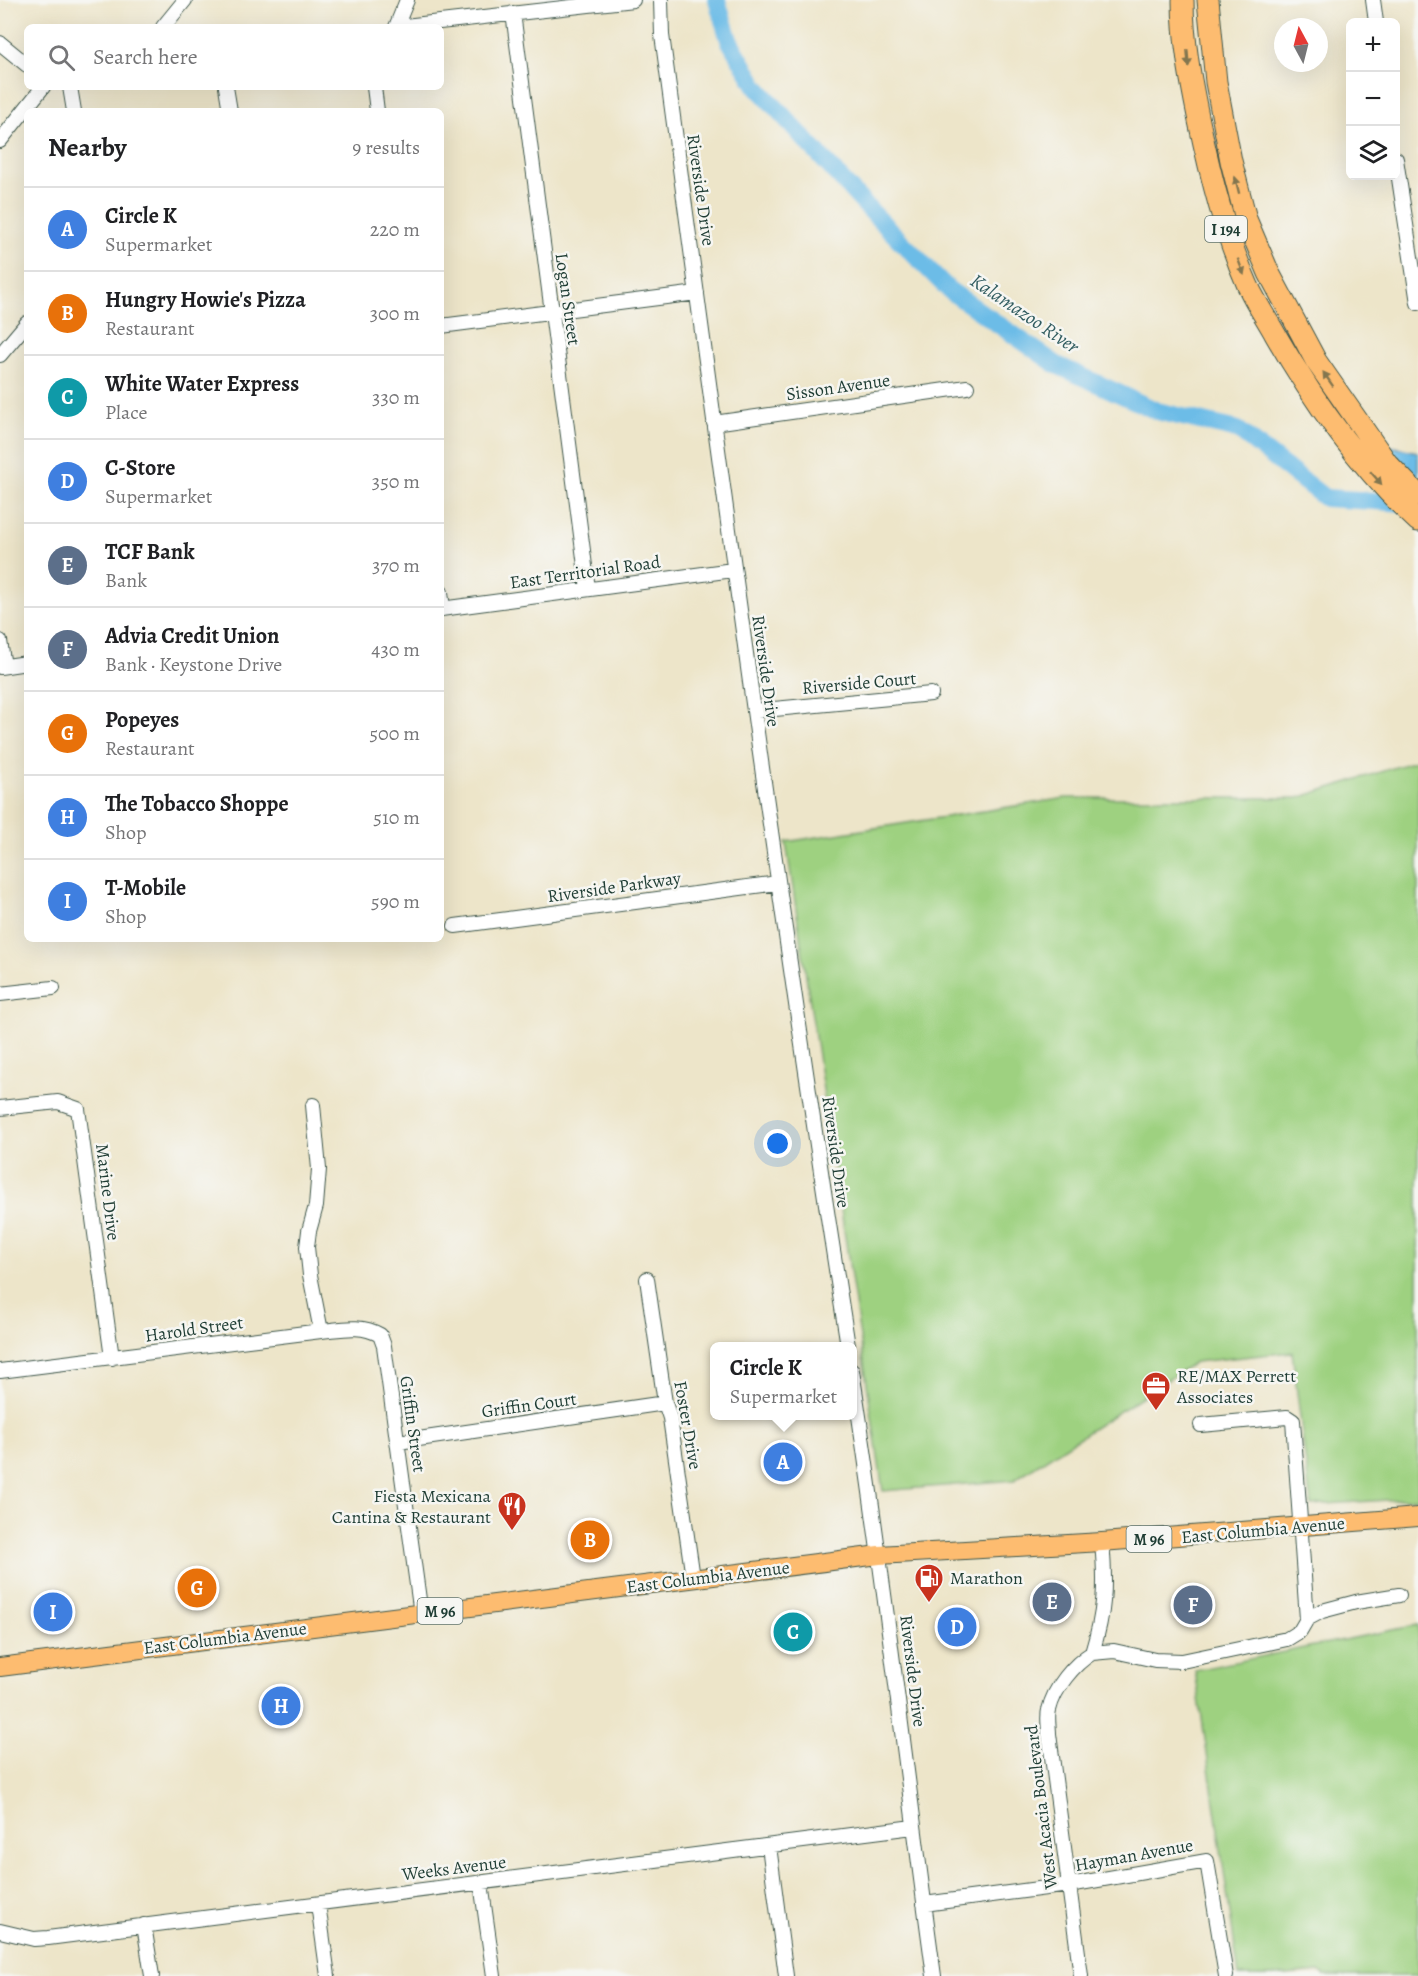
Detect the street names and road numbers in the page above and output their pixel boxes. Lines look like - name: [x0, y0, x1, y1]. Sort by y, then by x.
- street label: Riverside Drive: [681, 133, 721, 247]
- road number: I 194: [1205, 216, 1247, 242]
- street label: Logan Street: [550, 251, 586, 347]
- street label: Sisson Avenue: [784, 368, 892, 406]
- street label: East Territorial Road: [508, 550, 662, 594]
- street label: Riverside Drive: [746, 614, 786, 728]
- street label: Riverside Court: [801, 666, 917, 700]
- street label: Riverside Parkway: [546, 866, 683, 908]
- street label: Riverside Drive: [816, 1095, 856, 1209]
- street label: Marine Drive: [90, 1142, 126, 1242]
- street label: Harold Street: [143, 1310, 245, 1348]
- street label: Griffin Street: [394, 1374, 432, 1474]
- street label: Foster Drive: [668, 1379, 708, 1471]
- street label: Griffin Court: [480, 1386, 578, 1424]
- street label: East Columbia Avenue: [1180, 1511, 1346, 1549]
- road number: M 96: [1126, 1526, 1172, 1552]
- street label: East Columbia Avenue: [625, 1555, 791, 1599]
- road number: M 96: [418, 1598, 462, 1624]
- street label: Riverside Drive: [894, 1614, 932, 1728]
- street label: East Columbia Avenue: [142, 1616, 308, 1660]
- street label: West Acacia Boulevard: [1019, 1723, 1063, 1891]
- street label: Hayman Avenue: [1073, 1833, 1195, 1877]
- street label: Weeks Avenue: [399, 1850, 508, 1886]

